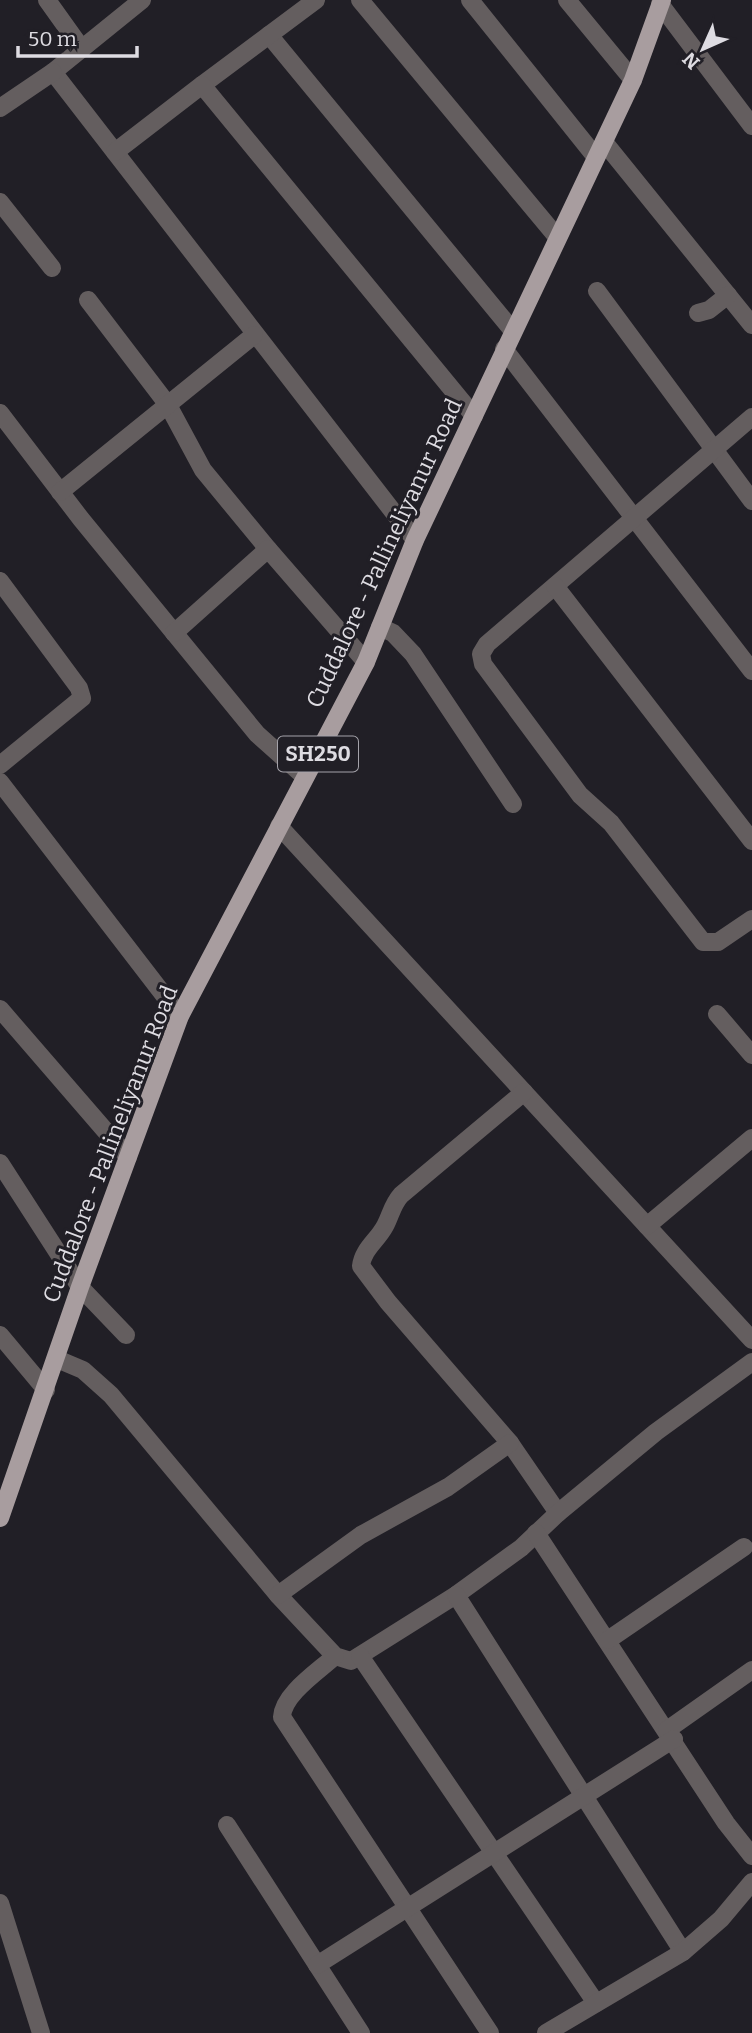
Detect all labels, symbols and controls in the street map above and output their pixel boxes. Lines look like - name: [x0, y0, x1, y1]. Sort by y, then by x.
- scale bar: [18, 14, 136, 58]
- north arrow: [668, 14, 738, 84]
- text: 50 m: [28, 26, 77, 52]
- text: N: [678, 47, 705, 74]
- street label: Cuddalore - Pallineliyanur Road: [300, 394, 468, 712]
- road number: SH250: [278, 736, 358, 772]
- street label: Cuddalore - Pallineliyanur Road: [36, 981, 184, 1307]

